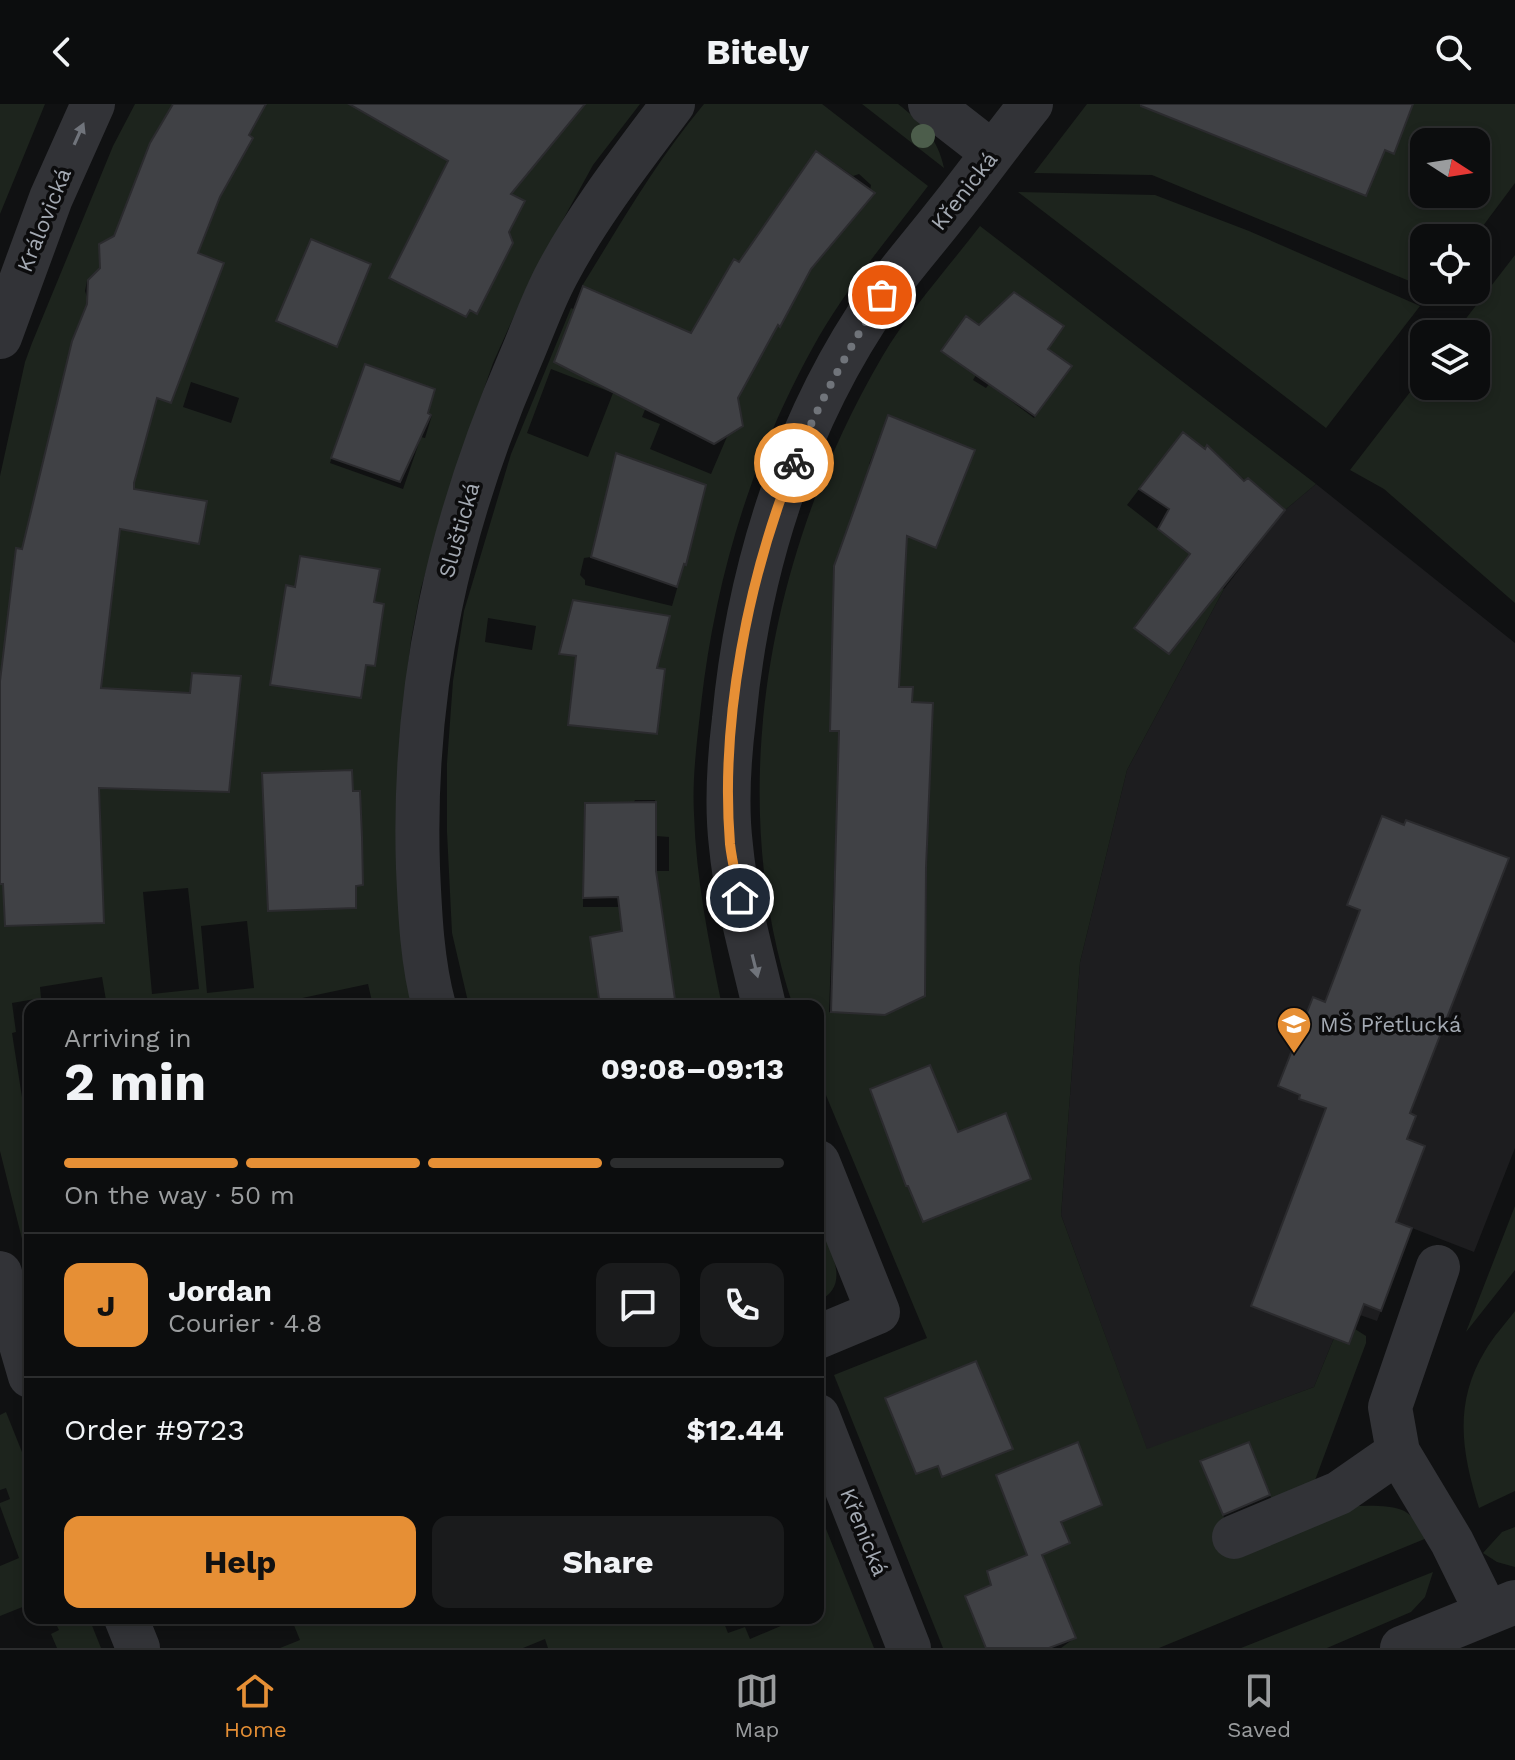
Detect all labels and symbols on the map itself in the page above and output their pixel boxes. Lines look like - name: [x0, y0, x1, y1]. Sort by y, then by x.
- one-way arrow: [72, 122, 86, 146]
- north arrow: [1410, 128, 1490, 208]
- street label: Křenická: [926, 147, 1002, 235]
- street label: Královická: [12, 164, 76, 276]
- pin: [848, 261, 916, 329]
- courier: [754, 423, 834, 503]
- street label: Sluštická: [433, 479, 485, 581]
- pin: [706, 864, 774, 932]
- one-way arrow: [749, 953, 761, 978]
- school or university icon: MŠ Přetlucká: [1275, 1005, 1313, 1055]
- place label: MŠ Přetlucká: [1320, 1012, 1461, 1037]
- street label: Křenická: [835, 1485, 893, 1579]

